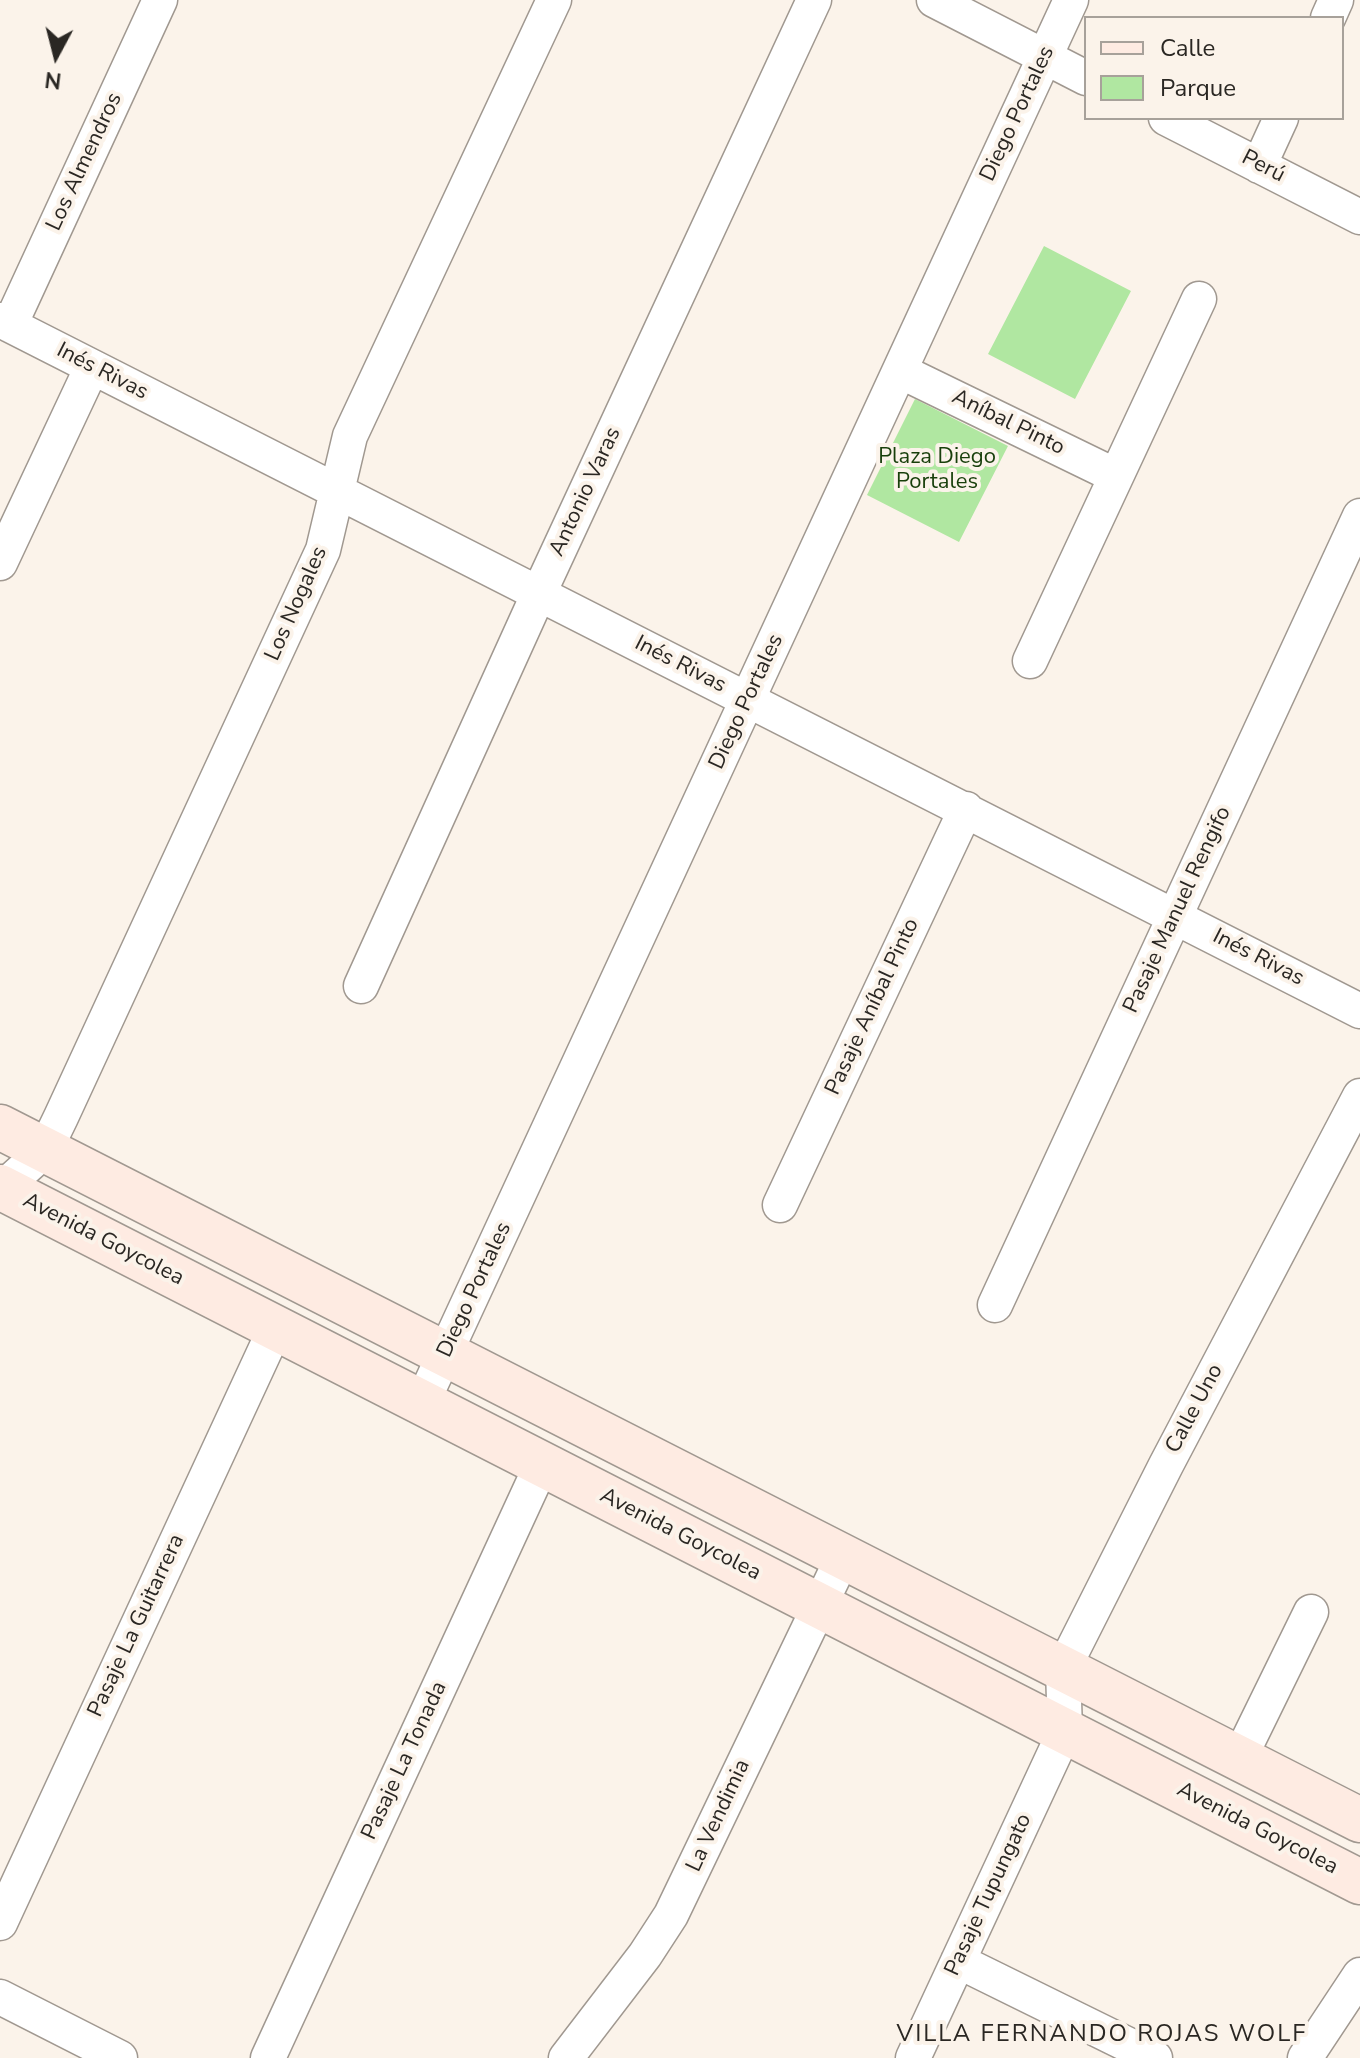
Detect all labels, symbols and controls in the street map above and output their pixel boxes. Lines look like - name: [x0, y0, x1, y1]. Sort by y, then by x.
- north arrow: [16, 16, 96, 96]
- legend: [1084, 16, 1344, 120]
- text: Calle: [1160, 32, 1215, 64]
- street label: Diego Portales: [975, 42, 1061, 186]
- text: N: [43, 64, 63, 96]
- text: Parque: [1160, 72, 1236, 104]
- street label: Los Almendros: [41, 89, 129, 235]
- street label: Perú: [1237, 145, 1289, 189]
- street label: Inés Rivas: [52, 338, 152, 406]
- street label: Aníbal Pinto: [947, 384, 1069, 462]
- street label: Antonio Varas: [545, 423, 627, 561]
- park label: Plaza Diego Portales: [878, 445, 996, 496]
- street label: Los Nogales: [260, 543, 334, 665]
- street label: Diego Portales: [704, 630, 790, 774]
- street label: Inés Rivas: [630, 631, 730, 699]
- street label: Pasaje Manuel Rengifo: [1119, 802, 1237, 1018]
- street label: Pasaje Aníbal Pinto: [821, 915, 925, 1099]
- street label: Inés Rivas: [1208, 924, 1308, 992]
- street label: Avenida Goycolea: [18, 1188, 188, 1292]
- street label: Diego Portales: [432, 1218, 518, 1362]
- street label: Calle Uno: [1161, 1360, 1229, 1458]
- street label: Avenida Goycolea: [595, 1483, 765, 1587]
- street label: Pasaje La Guitarrera: [83, 1530, 191, 1722]
- street label: Pasaje La Tonada: [357, 1678, 453, 1844]
- street label: La Vendimia: [681, 1756, 757, 1876]
- street label: Avenida Goycolea: [1172, 1777, 1342, 1881]
- street label: Pasaje Tupungato: [940, 1810, 1038, 1980]
- district label: VILLA FERNANDO ROJAS WOLF: [897, 2021, 1307, 2049]

